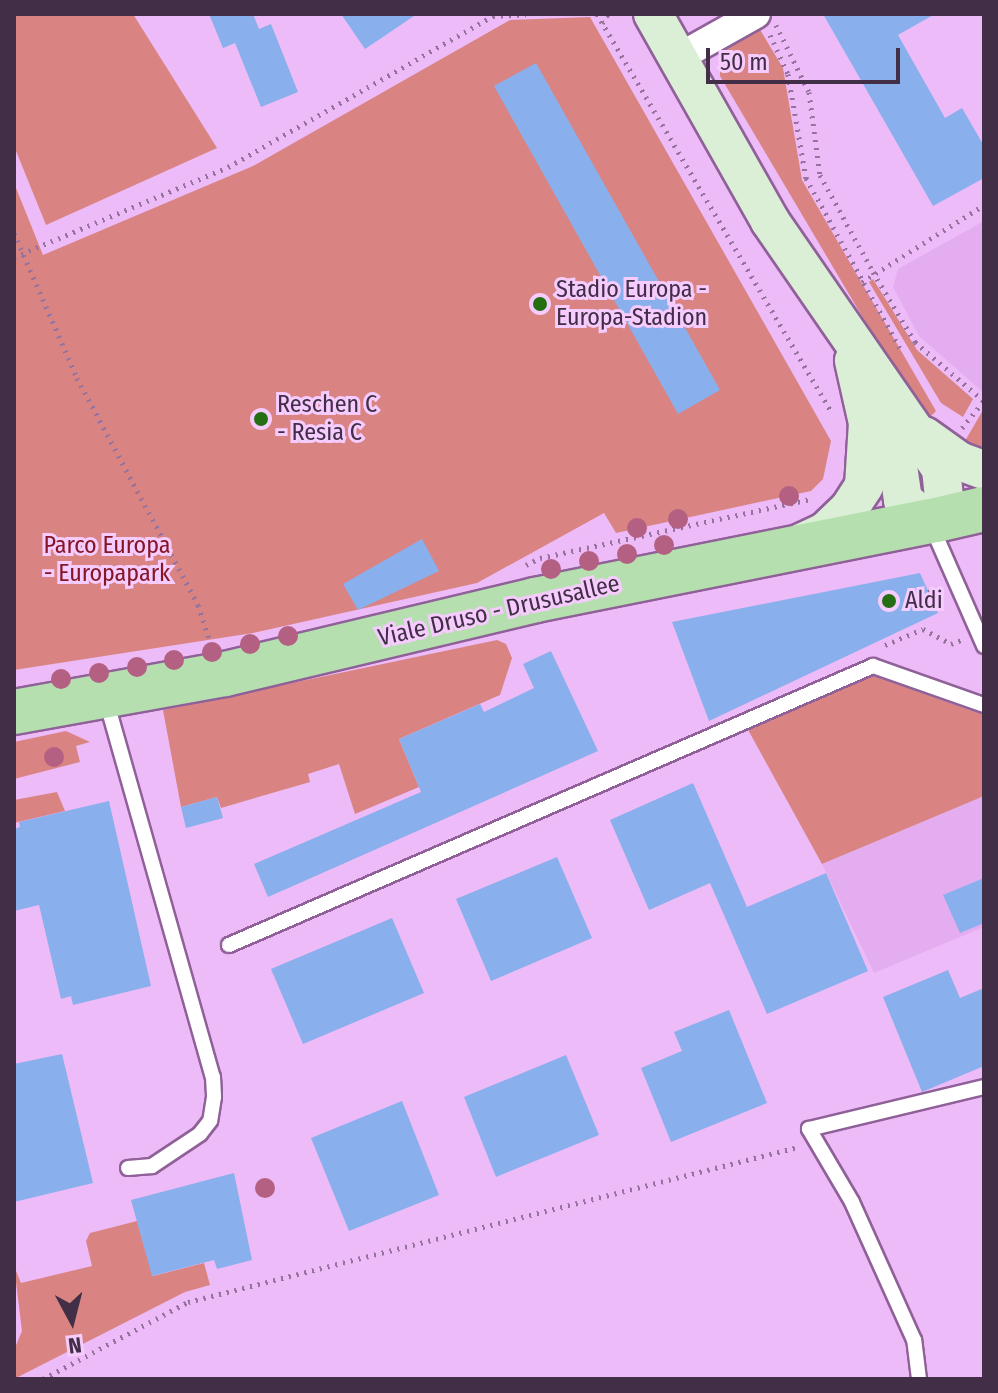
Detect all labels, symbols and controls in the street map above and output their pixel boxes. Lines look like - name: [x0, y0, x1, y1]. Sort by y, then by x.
- scale bar: [710, 32, 904, 82]
- text: 50 m: [720, 48, 768, 76]
- place label: Stadio Europa - Europa-Stadion: [556, 276, 707, 332]
- marker: Stadio Europa - Europa-Stadion: [531, 295, 549, 313]
- place label: Reschen C - Resia C: [277, 391, 377, 447]
- marker: Reschen C - Resia C: [252, 410, 270, 428]
- park label: Parco Europa - Europapark: [44, 532, 170, 588]
- street label: Viale Druso - Drususallee: [375, 569, 623, 653]
- place label: Aldi: [905, 587, 943, 615]
- marker: Aldi: [880, 592, 898, 610]
- north arrow: [32, 1281, 112, 1361]
- text: N: [67, 1331, 83, 1360]

